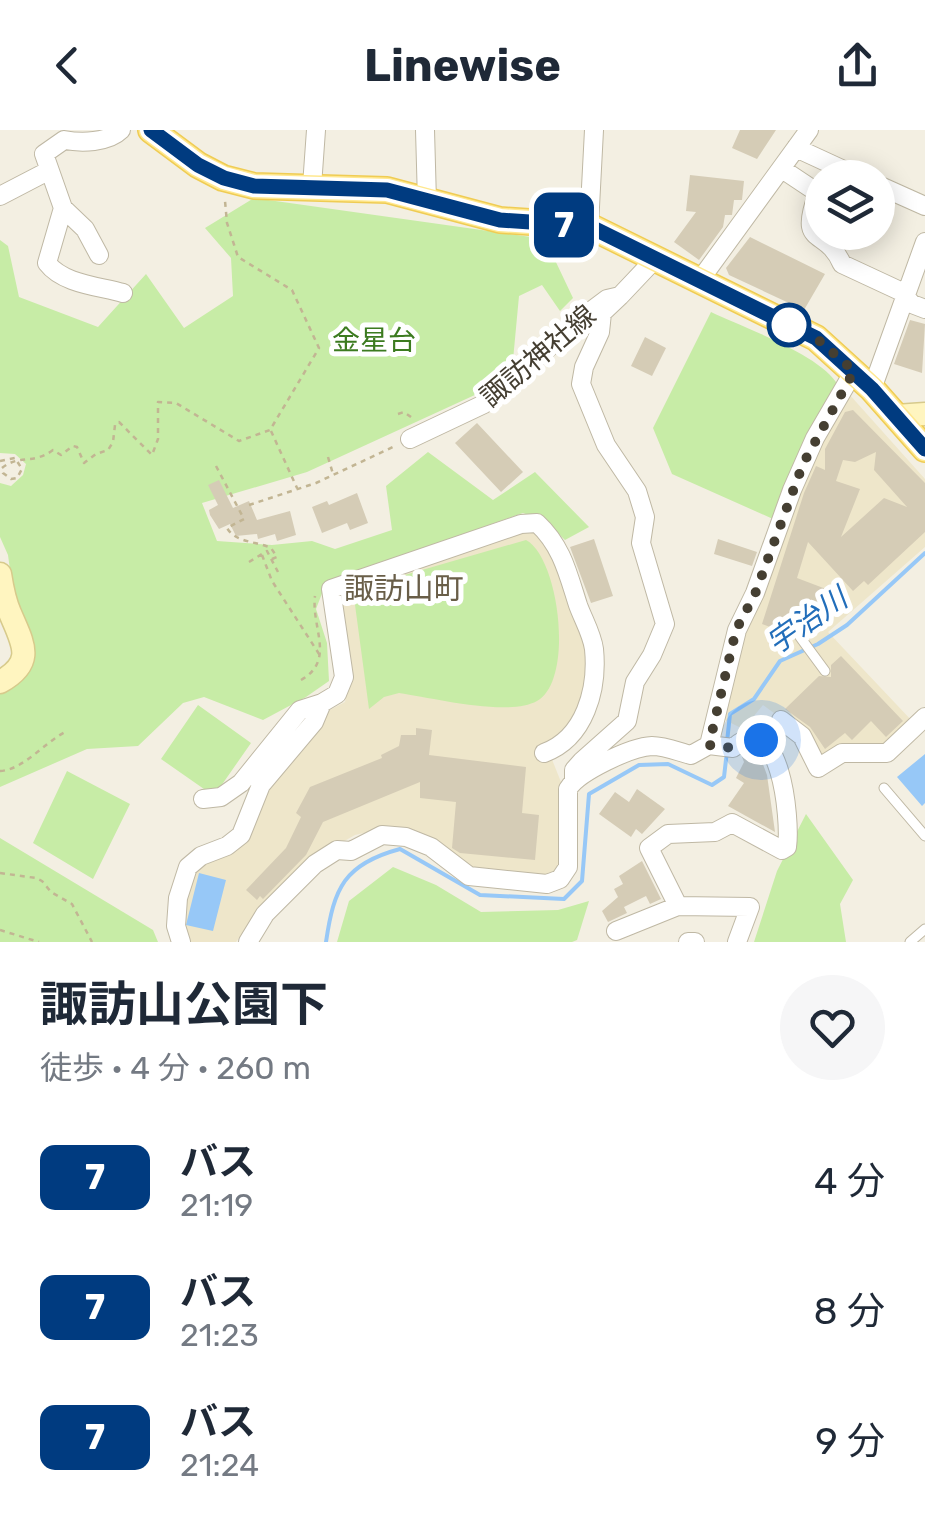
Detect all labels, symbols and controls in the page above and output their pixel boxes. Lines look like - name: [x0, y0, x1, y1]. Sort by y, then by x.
- icon: back: [40, 38, 95, 93]
- icon: share: [830, 38, 885, 93]
- text: Linewise: [364, 39, 561, 92]
- map controls: [805, 160, 895, 250]
- button: layers: [805, 160, 895, 250]
- line badge: 7: [532, 192, 596, 258]
- text: 7: [554, 204, 574, 246]
- street label: 諏訪神社線: [474, 298, 602, 414]
- unlabelled marker: [768, 304, 810, 346]
- park label: 金星台: [332, 324, 416, 357]
- district label: 諏訪山町: [344, 571, 464, 607]
- water label: 宇治川: [760, 579, 857, 662]
- your location: [736, 715, 786, 765]
- button: heart: [780, 975, 885, 1080]
- text: 諏訪山公園下: [40, 976, 328, 1033]
- text: 徒歩 · 4 分 · 260 m: [40, 1049, 311, 1087]
- text: バス: [180, 1139, 256, 1185]
- text: 7: [85, 1156, 105, 1198]
- text: 4 分: [814, 1158, 885, 1204]
- text: 21:19: [180, 1186, 253, 1224]
- text: バス: [180, 1269, 256, 1315]
- text: 7: [85, 1286, 105, 1328]
- text: 8 分: [814, 1288, 885, 1334]
- text: 21:23: [180, 1316, 259, 1354]
- text: バス: [180, 1399, 256, 1445]
- text: 7: [85, 1416, 105, 1458]
- text: 9 分: [815, 1418, 885, 1464]
- text: 21:24: [180, 1446, 259, 1484]

